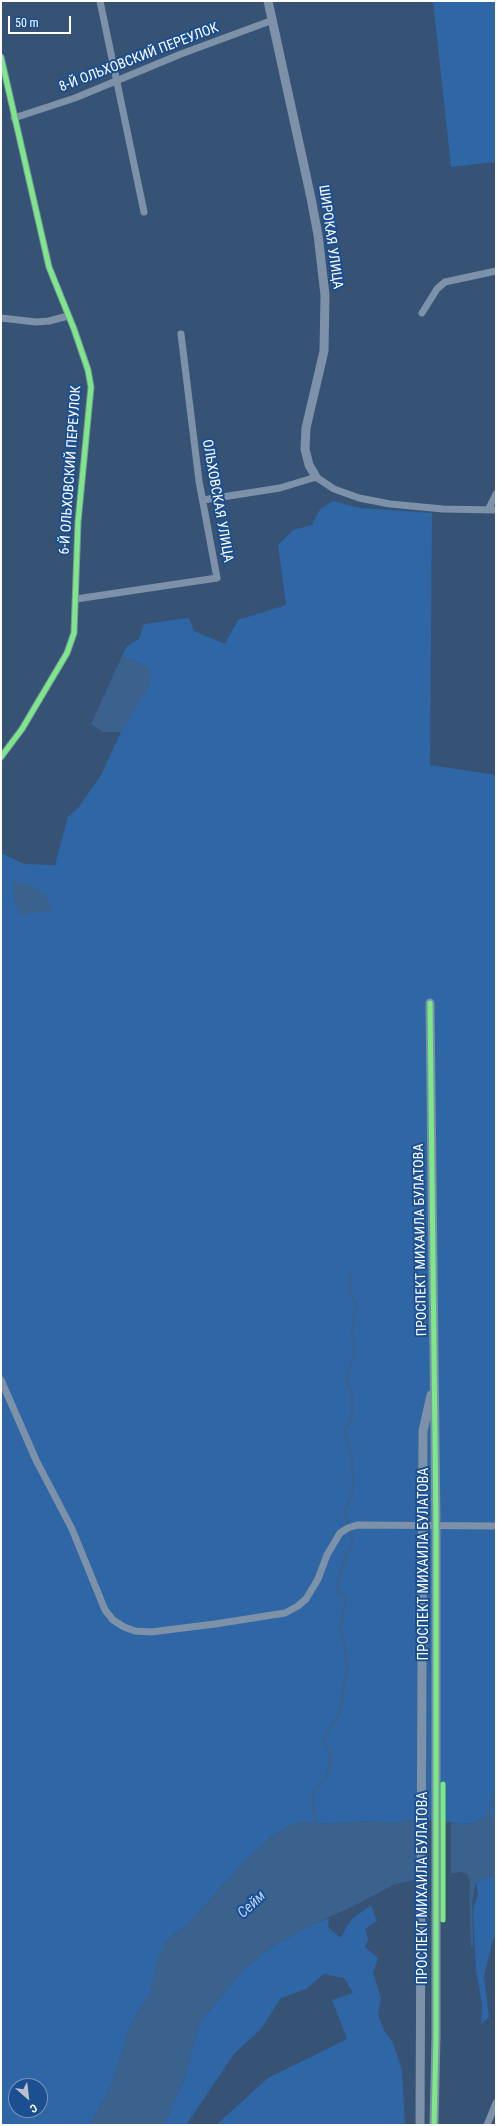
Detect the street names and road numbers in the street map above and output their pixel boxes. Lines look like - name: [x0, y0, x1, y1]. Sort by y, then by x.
- street label: 8-Й ОЛЬХОВСКИЙ ПЕРЕУЛОК: [57, 20, 221, 96]
- street label: ШИРОКАЯ УЛИЦА: [314, 184, 346, 290]
- street label: 6-Й ОЛЬХОВСКИЙ ПЕРЕУЛОК: [57, 385, 85, 555]
- street label: ОЛЬХОВСКАЯ УЛИЦА: [198, 438, 236, 564]
- street label: ПРОСПЕКТ МИХАИЛА БУЛАТОВА: [411, 1143, 431, 1337]
- street label: ПРОСПЕКТ МИХАИЛА БУЛАТОВА: [416, 1468, 432, 1660]
- street label: ПРОСПЕКТ МИХАИЛА БУЛАТОВА: [415, 1792, 431, 1984]

